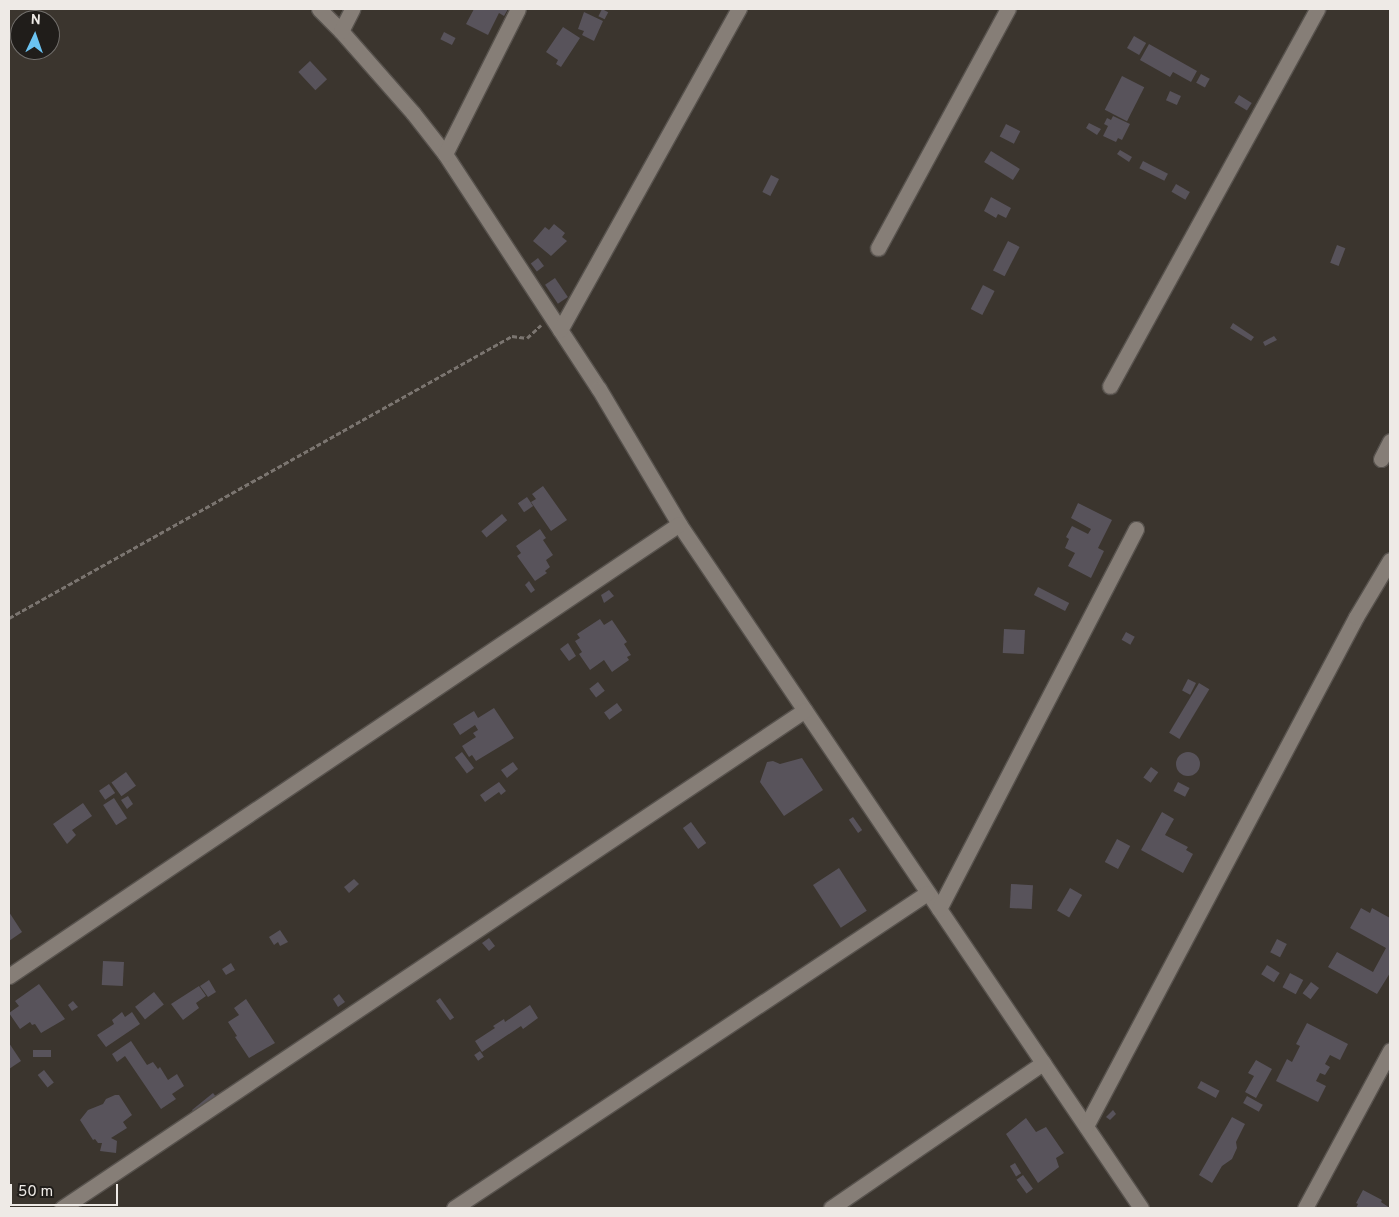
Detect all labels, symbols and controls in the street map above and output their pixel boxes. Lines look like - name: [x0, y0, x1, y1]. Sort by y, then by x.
- north arrow: [10, 10, 60, 60]
- text: N: [30, 12, 41, 29]
- scale bar: [12, 1174, 120, 1206]
- text: 50 m: [18, 1183, 53, 1202]

